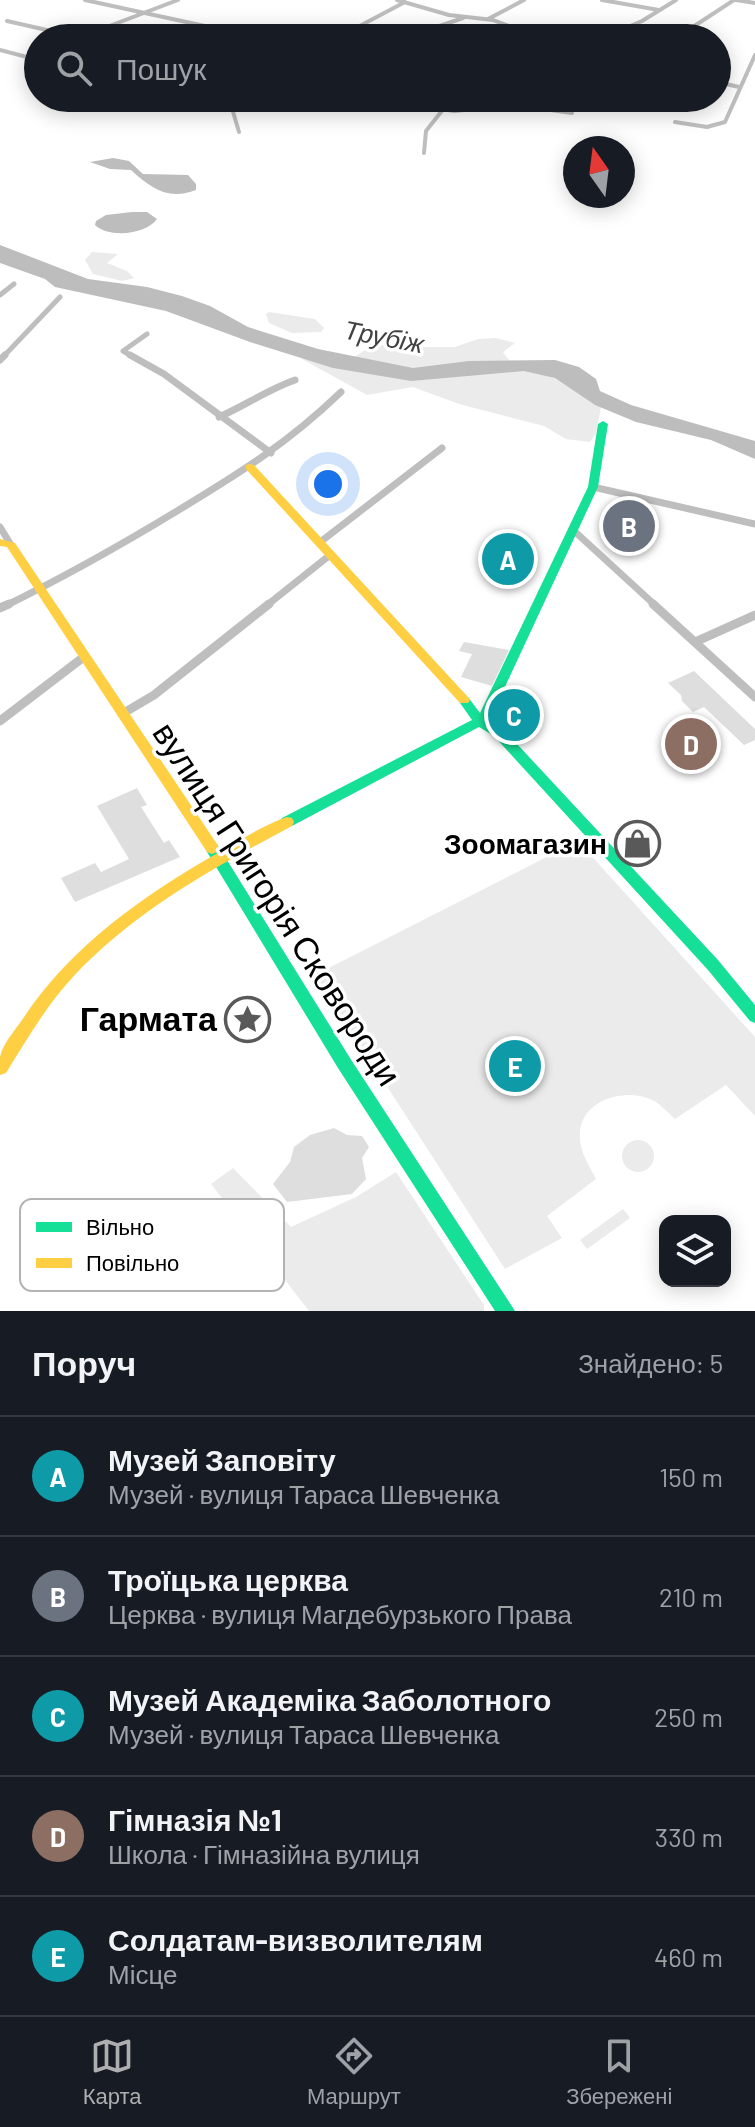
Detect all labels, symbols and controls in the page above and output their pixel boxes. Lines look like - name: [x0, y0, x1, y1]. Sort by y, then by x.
- search box: [24, 24, 731, 112]
- icon: search: [52, 46, 96, 90]
- text: Пошук: [116, 50, 206, 86]
- north arrow: [563, 136, 635, 208]
- water label: Трубіж: [342, 313, 428, 359]
- your location: [308, 464, 348, 504]
- pin: B: [603, 496, 655, 556]
- pin: A: [482, 529, 534, 589]
- pin: C: [488, 685, 540, 745]
- street label: вулиця Григорія Сковороди: [145, 714, 411, 1093]
- pin: D: [665, 714, 717, 774]
- shop icon: Зоомагазин: [614, 820, 662, 868]
- place label: Зоомагазин: [444, 826, 607, 860]
- place icon: Гармата: [224, 995, 272, 1043]
- place label: Гармата: [80, 997, 218, 1038]
- pin: E: [489, 1036, 541, 1096]
- legend: [20, 1199, 284, 1291]
- text: Вільно: [86, 1213, 154, 1239]
- map controls: [659, 1215, 731, 1287]
- button: layers: [659, 1215, 731, 1287]
- text: Повільно: [86, 1249, 179, 1275]
- text: Поруч: [32, 1342, 136, 1383]
- text: Знайдено: 5: [578, 1347, 723, 1378]
- text: Музей Заповіту: [108, 1441, 336, 1477]
- text: A: [49, 1461, 67, 1492]
- text: 150 m: [659, 1461, 723, 1492]
- text: Музей · вулиця Тараса Шевченка: [108, 1478, 499, 1509]
- text: Троїцька церква: [108, 1561, 348, 1597]
- text: B: [50, 1581, 66, 1612]
- text: 210 m: [659, 1581, 723, 1612]
- text: Церква · вулиця Магдебурзького Права: [108, 1598, 572, 1629]
- text: Музей Академіка Заболотного: [108, 1681, 551, 1717]
- text: C: [50, 1701, 66, 1732]
- text: 250 m: [654, 1701, 723, 1732]
- text: Музей · вулиця Тараса Шевченка: [108, 1718, 499, 1749]
- text: Гімназія №1: [108, 1801, 282, 1837]
- text: D: [50, 1821, 66, 1852]
- text: 330 m: [655, 1821, 723, 1852]
- text: Школа · Гімназійна вулиця: [108, 1838, 420, 1869]
- text: Солдатам-визволителям: [108, 1921, 483, 1957]
- text: E: [50, 1941, 66, 1972]
- text: 460 m: [654, 1941, 723, 1972]
- text: Місце: [108, 1958, 178, 1989]
- tab: Карта: [83, 2034, 142, 2110]
- tab: Маршрут: [307, 2034, 401, 2110]
- tab: Збережені: [566, 2034, 672, 2110]

